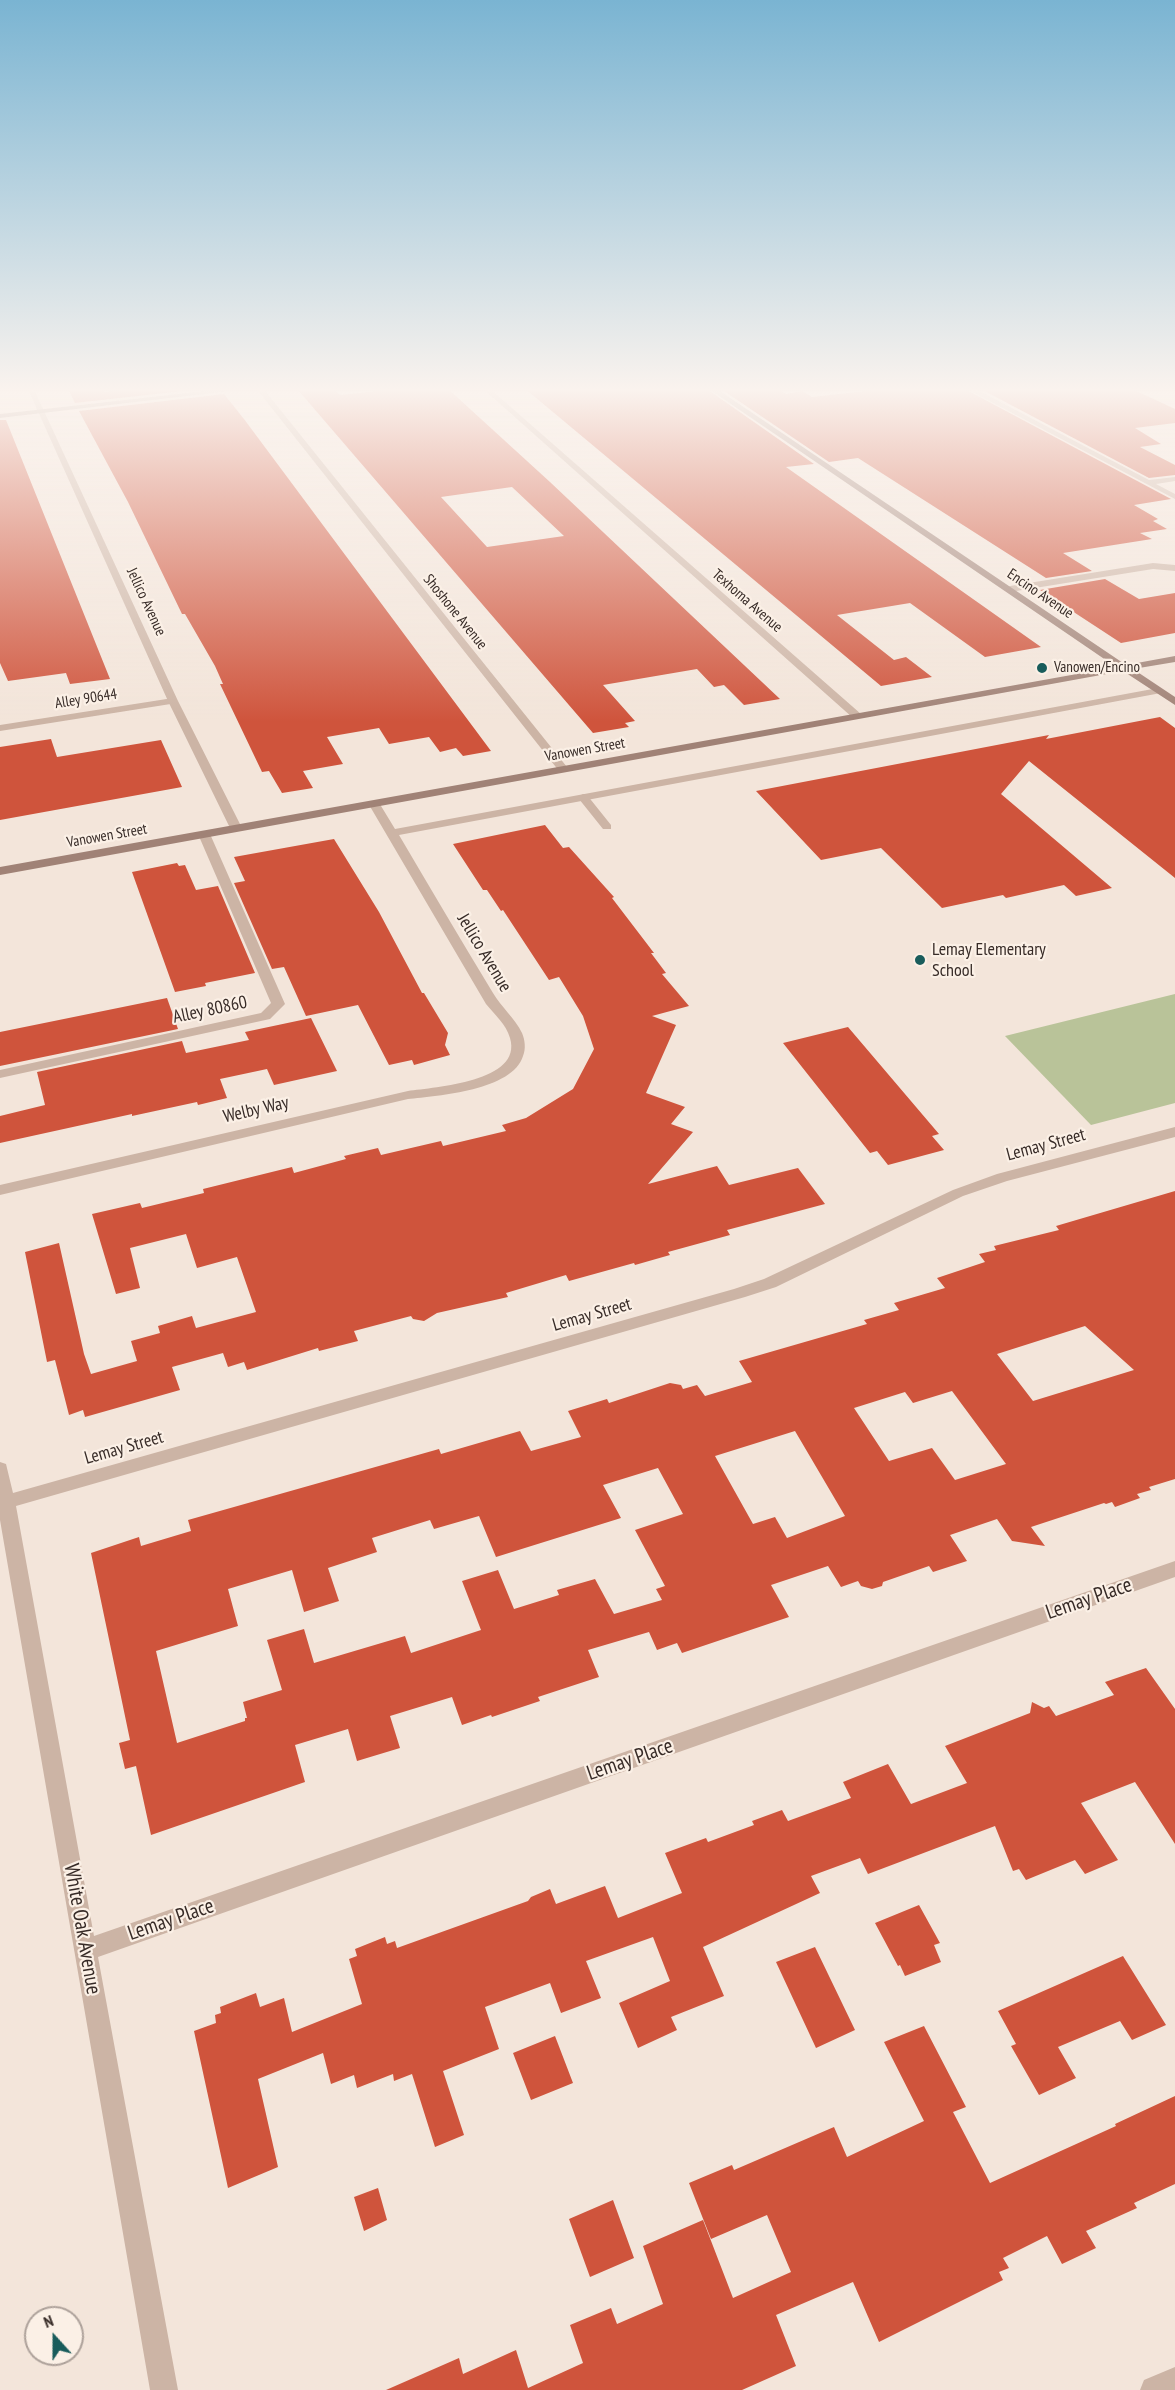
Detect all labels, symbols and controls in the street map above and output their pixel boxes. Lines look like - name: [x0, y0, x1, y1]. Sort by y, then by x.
- street label: Jellico Avenue: [122, 565, 170, 639]
- street label: Encino Avenue: [1004, 565, 1076, 623]
- street label: Texhoma Avenue: [708, 566, 786, 636]
- street label: Shoshone Avenue: [419, 571, 491, 653]
- place label: Vanowen/Encino: [1054, 659, 1140, 677]
- marker: Vanowen/Encino: [1035, 661, 1049, 675]
- street label: Alley 90644: [54, 685, 118, 713]
- street label: Vanowen Street: [544, 734, 626, 766]
- street label: Vanowen Street: [66, 820, 148, 852]
- street label: Jellico Avenue: [452, 910, 516, 996]
- place label: Lemay Elementary School: [932, 939, 1046, 982]
- marker: Lemay Elementary School: [913, 953, 927, 967]
- street label: Alley 80860: [171, 992, 249, 1028]
- street label: Welby Way: [221, 1092, 291, 1128]
- street label: Lemay Street: [1004, 1124, 1088, 1166]
- street label: Lemay Street: [550, 1293, 634, 1337]
- street label: Lemay Street: [82, 1426, 166, 1470]
- street label: Lemay Place: [1043, 1573, 1135, 1625]
- street label: Lemay Place: [584, 1734, 676, 1786]
- street label: White Oak Avenue: [58, 1862, 106, 1996]
- street label: Lemay Place: [125, 1894, 217, 1946]
- north arrow: [24, 2306, 84, 2366]
- text: N: [41, 2310, 56, 2332]

